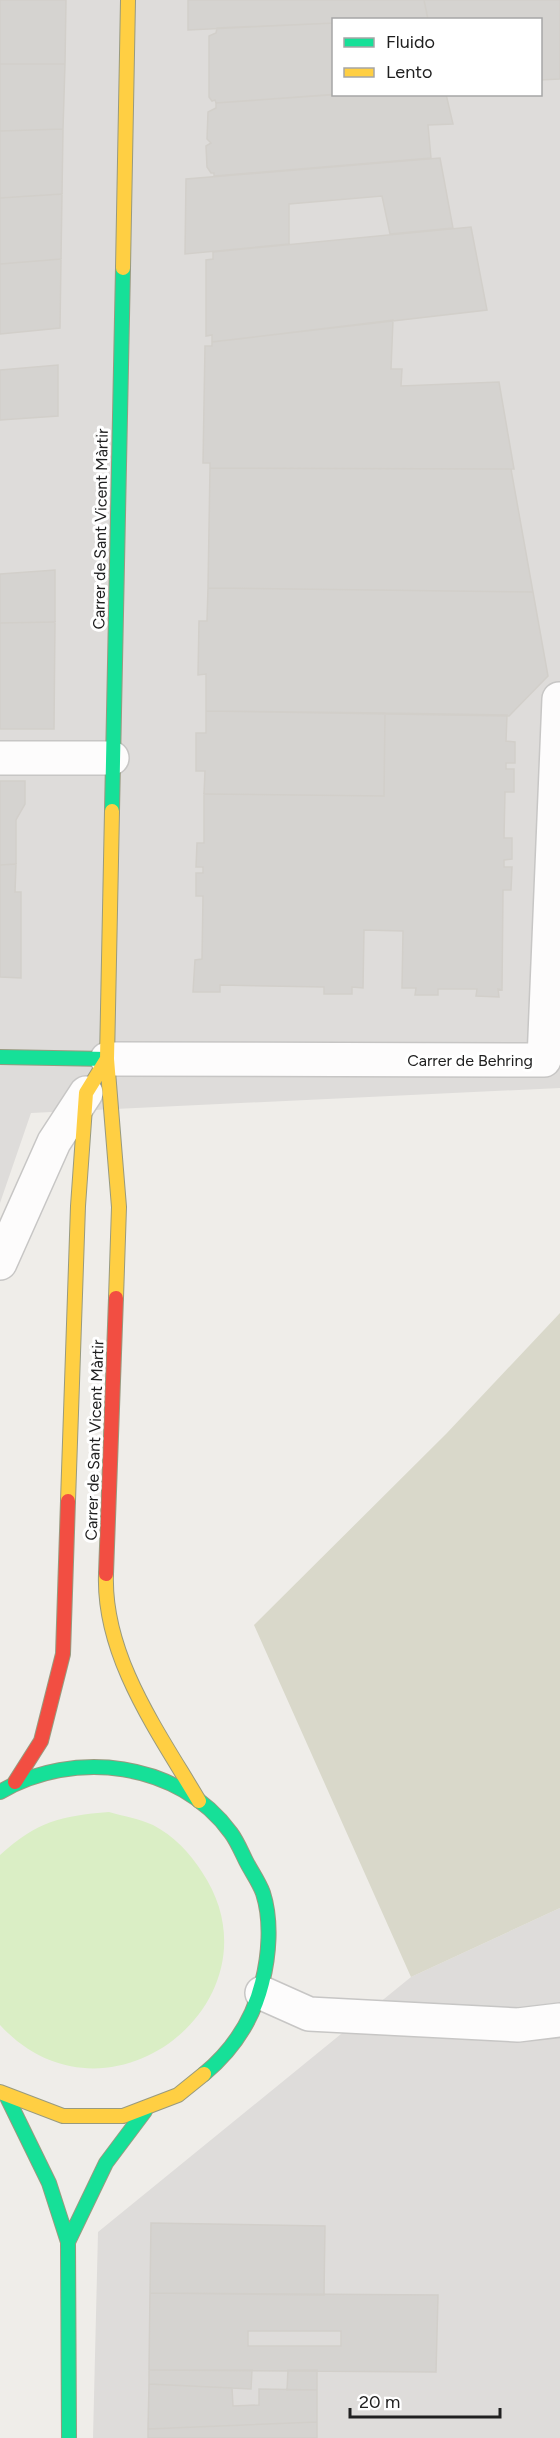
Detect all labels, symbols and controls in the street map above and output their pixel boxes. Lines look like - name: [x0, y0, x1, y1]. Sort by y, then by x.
- legend: [332, 18, 542, 96]
- text: Fluido: [386, 31, 435, 53]
- text: Lento: [386, 61, 432, 83]
- street label: Carrer de Sant Vicent Màrtir: [89, 428, 112, 630]
- street label: Carrer de Behring: [407, 1051, 533, 1070]
- street label: Carrer de Sant Vicent Màrtir: [81, 1339, 108, 1541]
- scale bar: [350, 2381, 500, 2419]
- text: 20 m: [359, 2391, 400, 2413]

